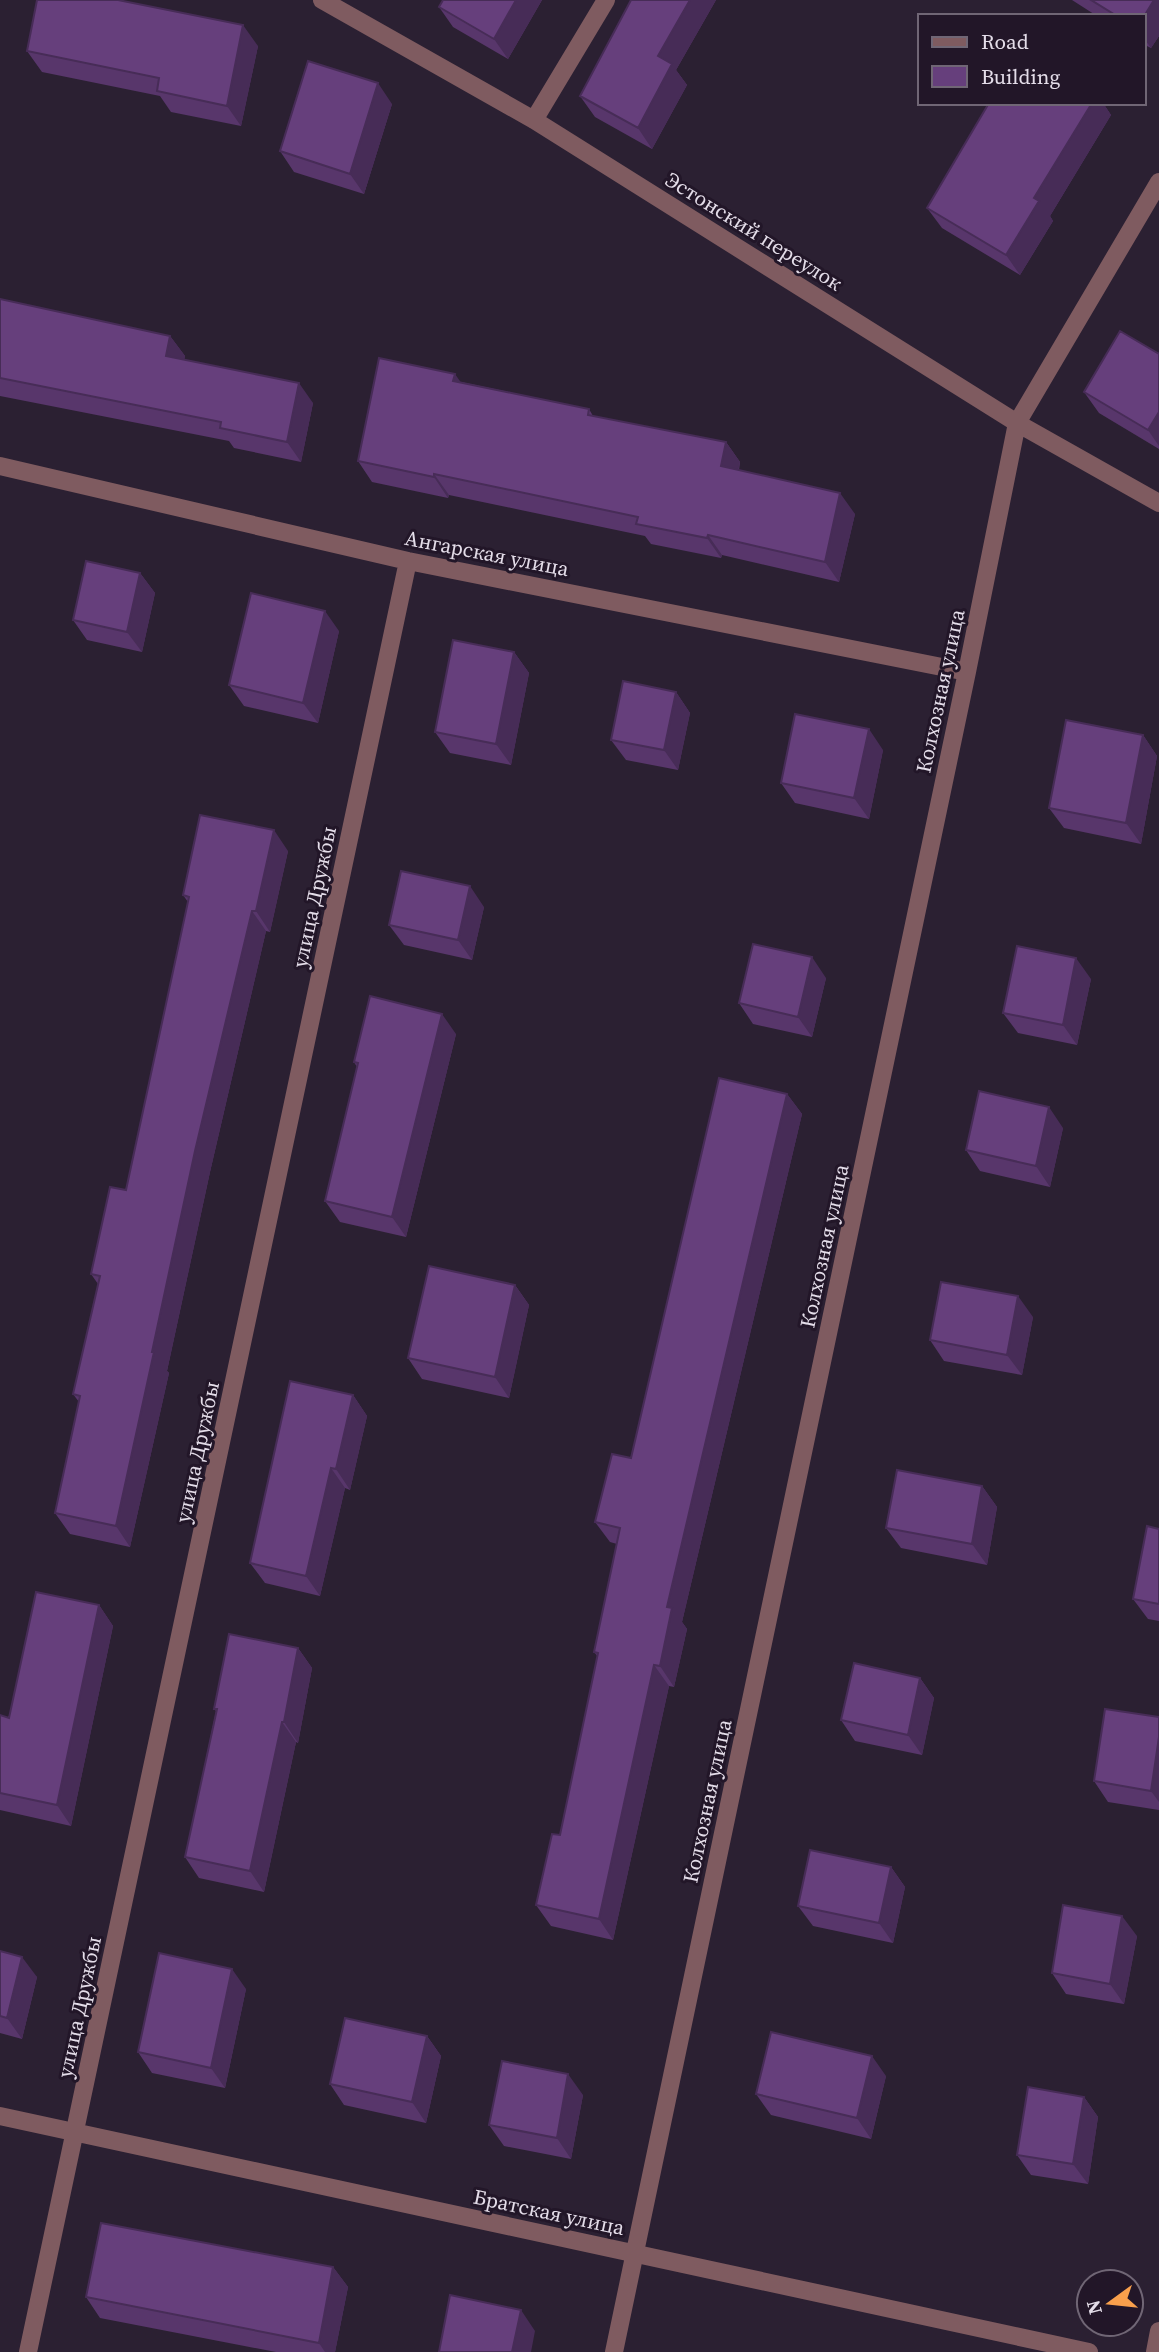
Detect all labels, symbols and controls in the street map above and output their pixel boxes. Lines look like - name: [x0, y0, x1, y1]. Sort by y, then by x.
- legend: [918, 14, 1145, 105]
- text: Road: [981, 27, 1029, 56]
- text: Building: [981, 62, 1060, 91]
- street label: Эстонский переулок: [660, 165, 848, 297]
- street label: Ангарская улица: [402, 523, 572, 583]
- street label: Колхозная улица: [908, 606, 972, 776]
- street label: улица Дружбы: [285, 823, 343, 971]
- street label: Колхозная улица: [792, 1161, 856, 1331]
- street label: улица Дружбы: [168, 1378, 226, 1526]
- street label: Колхозная улица: [675, 1716, 739, 1886]
- street label: улица Дружбы: [50, 1933, 108, 2081]
- street label: Братская улица: [471, 2182, 628, 2242]
- north arrow: [1075, 2268, 1145, 2338]
- text: N: [1079, 2297, 1108, 2317]

